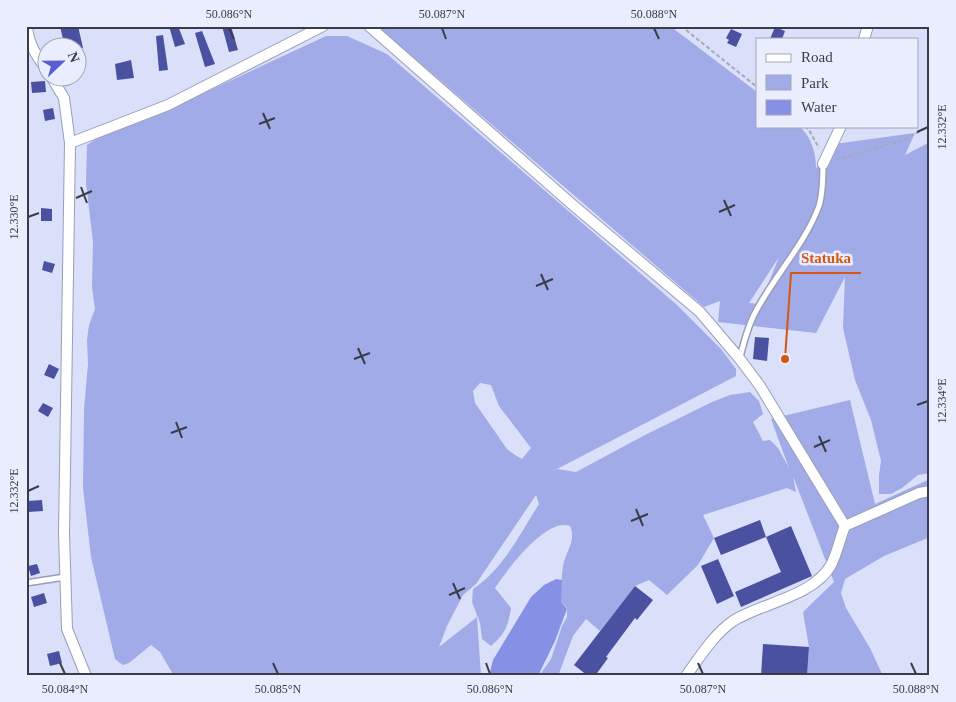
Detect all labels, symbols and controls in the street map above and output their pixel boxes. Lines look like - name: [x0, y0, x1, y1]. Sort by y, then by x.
- text: 50.086°N: [206, 7, 253, 21]
- text: 50.087°N: [419, 7, 466, 21]
- text: 50.088°N: [631, 7, 678, 21]
- north arrow: [38, 38, 88, 88]
- legend: [756, 38, 918, 128]
- text: Road: [801, 49, 833, 65]
- text: N: [65, 50, 82, 65]
- text: Park: [801, 75, 829, 91]
- text: Water: [801, 99, 836, 115]
- text: 12.332°E: [935, 104, 949, 150]
- text: 12.330°E: [7, 194, 21, 240]
- callout: Statuka: [791, 243, 861, 273]
- text: Statuka: [801, 250, 852, 266]
- text: 12.334°E: [935, 378, 949, 424]
- text: 12.332°E: [7, 468, 21, 514]
- text: 50.084°N: [42, 682, 89, 696]
- text: 50.085°N: [255, 682, 302, 696]
- text: 50.086°N: [467, 682, 514, 696]
- text: 50.087°N: [680, 682, 727, 696]
- text: 50.088°N: [893, 682, 940, 696]

